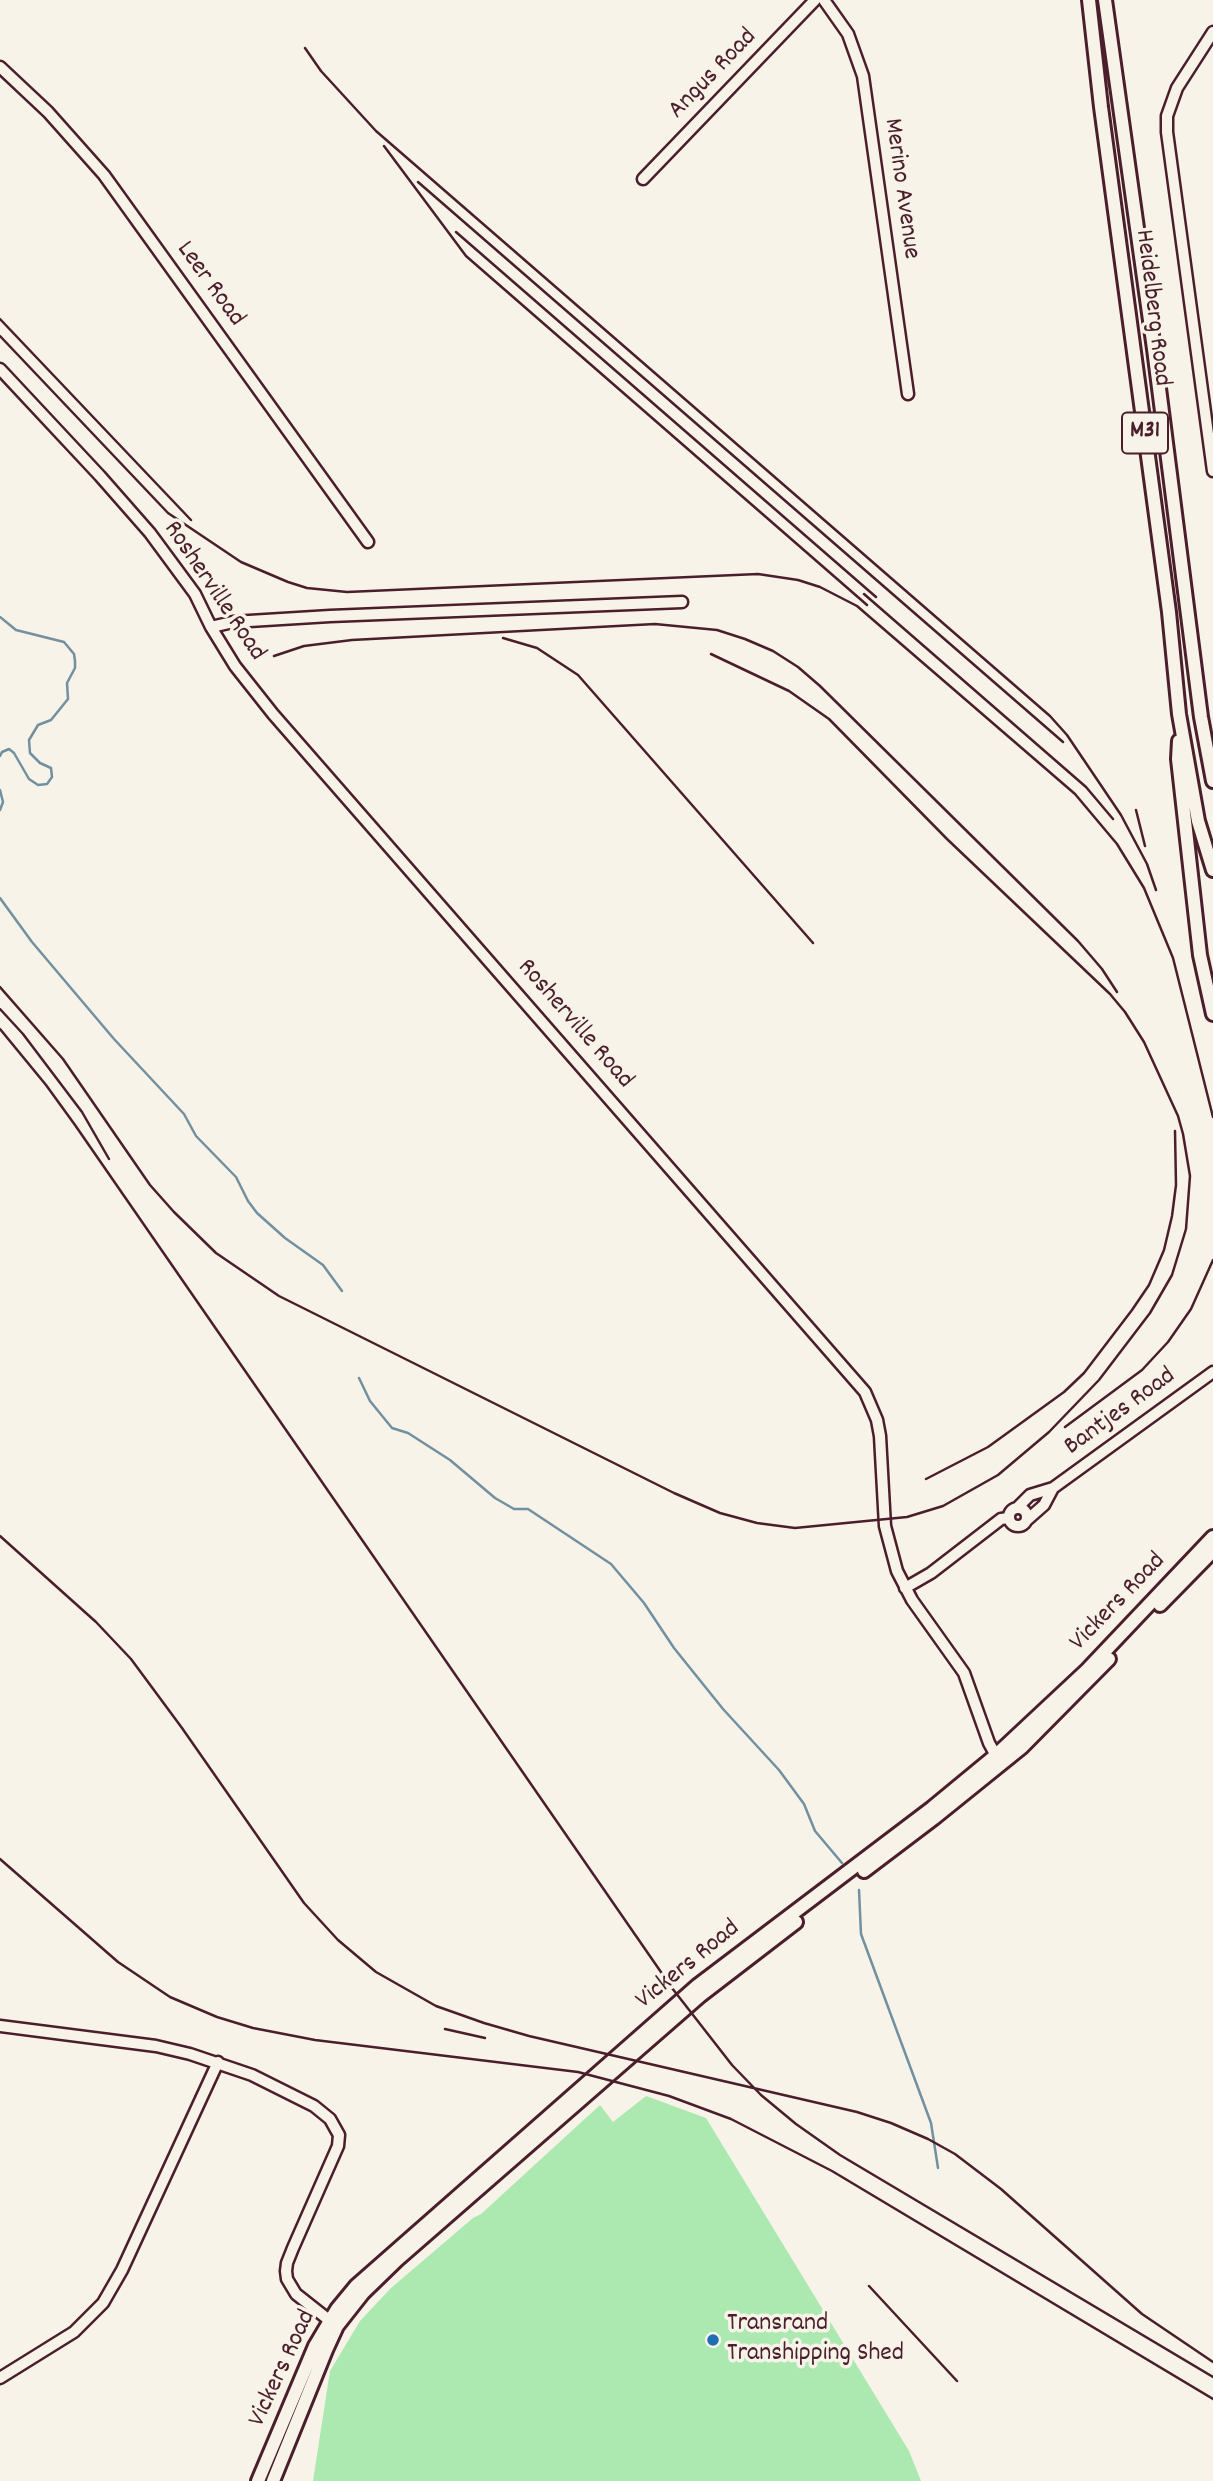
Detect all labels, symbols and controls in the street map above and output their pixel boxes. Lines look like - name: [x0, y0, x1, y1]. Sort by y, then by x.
- street label: Angus Road: [663, 23, 765, 127]
- street label: Merino Avenue: [875, 117, 925, 261]
- street label: Heidelberg Road: [1126, 228, 1176, 388]
- street label: Leer Road: [168, 236, 250, 334]
- road number: M31: [1122, 412, 1168, 453]
- street label: Rosherville Road: [155, 516, 271, 668]
- street label: Rosherville Road: [509, 954, 639, 1096]
- street label: Bantjes Road: [1059, 1362, 1183, 1464]
- street label: Vickers Road: [1064, 1547, 1174, 1659]
- street label: Vickers Road: [631, 1915, 747, 2017]
- street label: Vickers Road: [243, 2306, 325, 2432]
- place label: Transrand Transhipping Shed: [727, 2309, 904, 2370]
- marker: Transrand Transhipping Shed: [705, 2332, 721, 2348]

